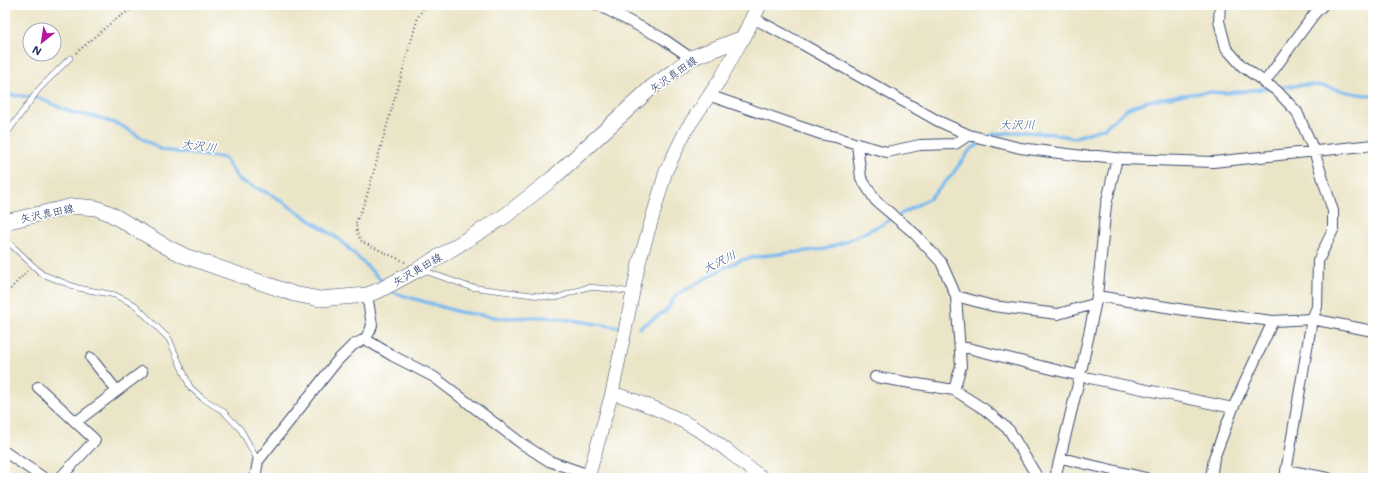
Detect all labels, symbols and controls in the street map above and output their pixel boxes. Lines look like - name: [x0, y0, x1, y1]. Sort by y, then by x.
- north arrow: [22, 22, 62, 62]
- text: N: [29, 43, 44, 60]
- street label: 矢沢真田線: [646, 52, 700, 96]
- water label: 大沢川: [999, 116, 1035, 132]
- water label: 大沢川: [180, 135, 218, 155]
- street label: 矢沢真田線: [19, 200, 75, 226]
- water label: 大沢川: [699, 246, 739, 276]
- street label: 矢沢真田線: [389, 249, 445, 289]

